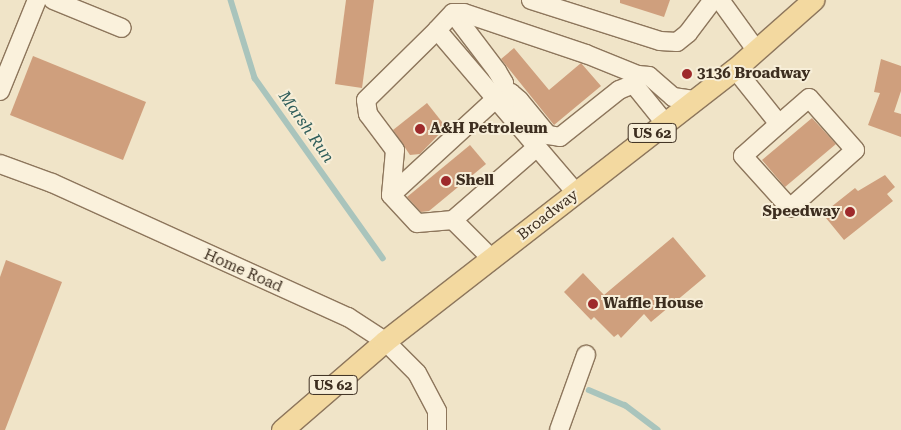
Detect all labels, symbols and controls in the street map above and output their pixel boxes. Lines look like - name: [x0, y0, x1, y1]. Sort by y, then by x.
- place label: 3136 Broadway: [697, 65, 810, 83]
- marker: 3136 Broadway: [681, 68, 693, 80]
- water label: Marsh Run: [274, 88, 338, 166]
- place label: A&H Petroleum: [430, 120, 548, 138]
- road number: US 62: [627, 122, 677, 144]
- marker: A&H Petroleum: [414, 123, 426, 135]
- place label: Shell: [456, 172, 494, 190]
- marker: Shell: [440, 175, 452, 187]
- street label: Broadway: [514, 186, 582, 244]
- place label: Speedway: [763, 203, 840, 221]
- marker: Speedway: [844, 206, 856, 218]
- street label: Home Road: [201, 246, 285, 296]
- place label: Waffle House: [603, 295, 703, 313]
- marker: Waffle House: [587, 298, 599, 310]
- road number: US 62: [308, 374, 358, 396]

